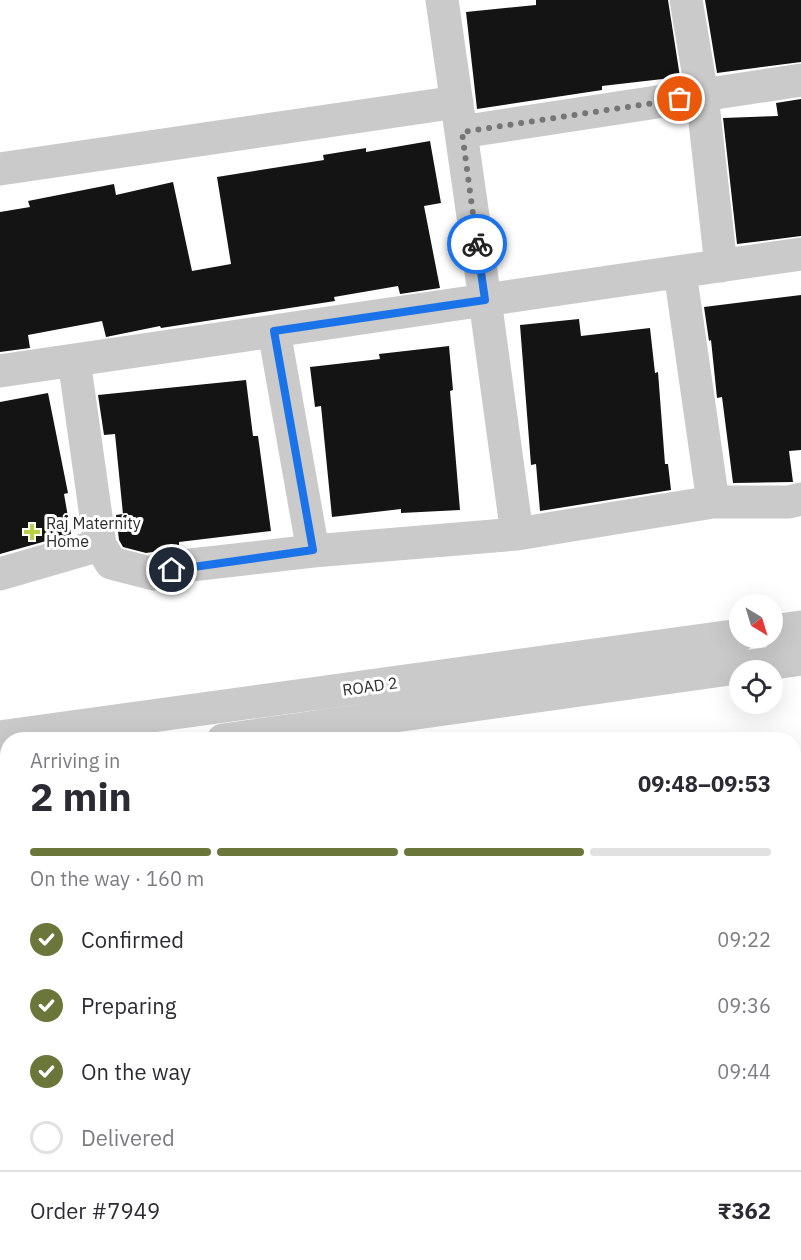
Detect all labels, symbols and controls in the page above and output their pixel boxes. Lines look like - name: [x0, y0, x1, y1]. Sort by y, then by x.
- pin: [654, 73, 705, 124]
- icon: bag: [663, 82, 696, 115]
- courier: [447, 214, 507, 274]
- icon: bike: [461, 228, 494, 261]
- place label: Raj Maternity Home: [46, 513, 141, 551]
- marker: Raj Maternity Home: [23, 523, 41, 541]
- pin: [146, 544, 197, 595]
- icon: home: [155, 553, 188, 586]
- north arrow: [729, 594, 783, 648]
- map controls: [729, 594, 783, 714]
- button: locate: [729, 660, 783, 714]
- street label: ROAD 2: [341, 672, 399, 700]
- text: Arriving in: [30, 747, 120, 774]
- text: 09:48–09:53: [638, 769, 771, 798]
- text: 2 min: [30, 771, 132, 822]
- text: On the way · 160 m: [30, 865, 204, 892]
- icon: check: [30, 923, 63, 956]
- text: Confirmed: [81, 925, 184, 954]
- text: 09:22: [717, 926, 771, 953]
- icon: check: [30, 989, 63, 1022]
- text: Preparing: [81, 991, 176, 1020]
- text: 09:36: [717, 992, 771, 1019]
- icon: check: [30, 1055, 63, 1088]
- text: On the way: [81, 1057, 191, 1086]
- text: 09:44: [717, 1058, 771, 1085]
- text: Delivered: [81, 1123, 175, 1152]
- text: Order #7949: [30, 1196, 160, 1225]
- text: ₹362: [718, 1196, 771, 1225]

